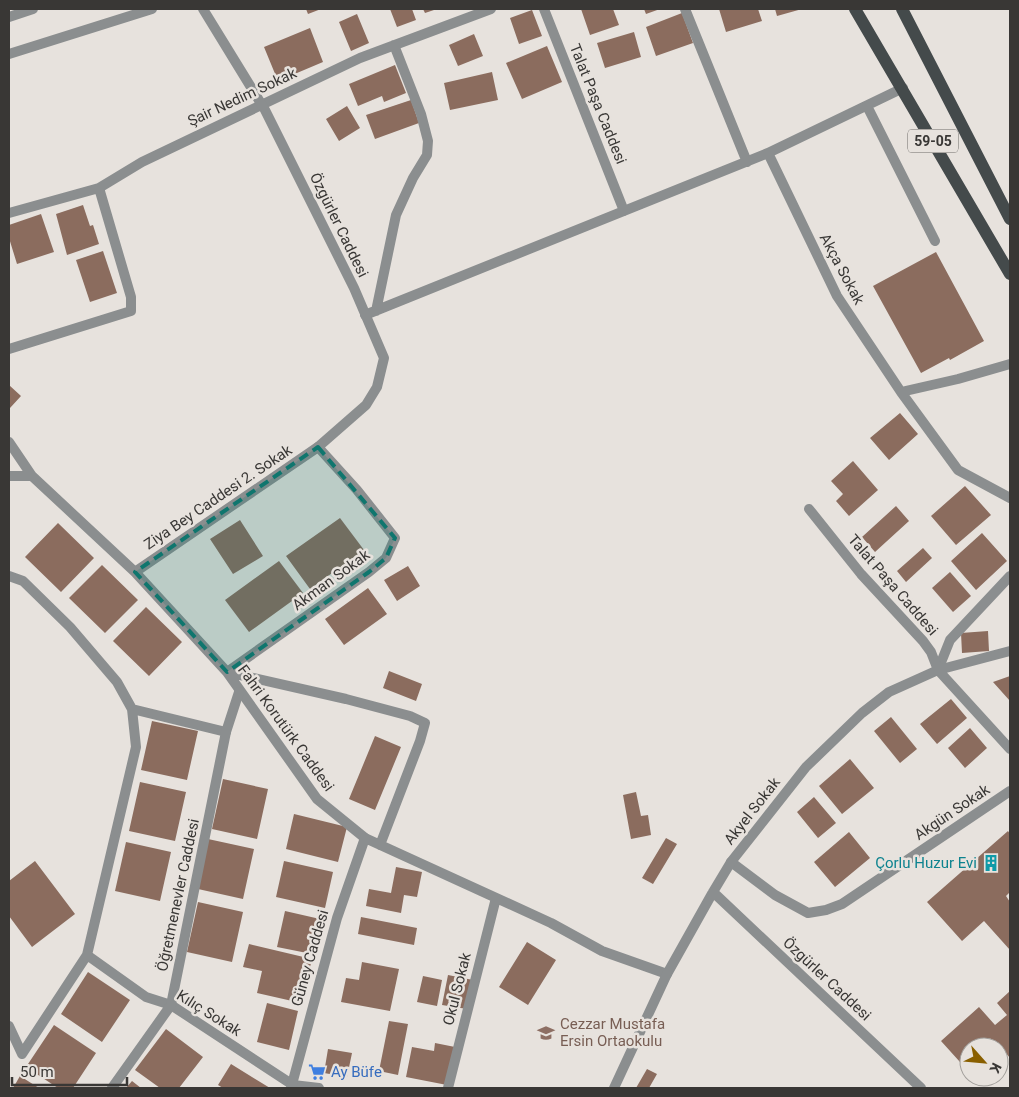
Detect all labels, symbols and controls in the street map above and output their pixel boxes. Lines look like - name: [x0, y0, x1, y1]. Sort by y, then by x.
- street label: Talat Paşa Caddesi: [566, 41, 630, 167]
- street label: Şair Nedim Sokak: [185, 64, 300, 130]
- road number: 59-05: [908, 130, 958, 152]
- street label: Özgürler Caddesi: [306, 170, 372, 280]
- street label: Akça Sokak: [816, 230, 868, 308]
- street label: Ziya Bey Caddesi 2. Sokak: [141, 441, 296, 553]
- street label: Talat Paşa Caddesi: [844, 531, 942, 639]
- street label: Akman Sokak: [289, 546, 374, 614]
- street label: Fahri Korutürk Caddesi: [234, 661, 338, 795]
- street label: Akyel Sokak: [720, 773, 784, 848]
- street label: Akgün Sokak: [911, 780, 993, 844]
- street label: Öğretmenevler Caddesi: [153, 817, 203, 973]
- building icon: Çorlu Huzur Evi: [981, 853, 1001, 873]
- place label: Çorlu Huzur Evi: [875, 854, 977, 872]
- street label: Güney Caddesi: [288, 908, 332, 1008]
- street label: Özgürler Caddesi: [779, 934, 875, 1024]
- street label: Okul Sokak: [439, 950, 475, 1027]
- street label: Kılıç Sokak: [173, 986, 245, 1040]
- place label: Cezzar Mustafa Ersin Ortaokulu: [560, 1015, 665, 1050]
- school or university icon: Cezzar Mustafa Ersin Ortaokulu: [536, 1023, 556, 1043]
- north arrow: [959, 1037, 1009, 1087]
- scale bar: [12, 1054, 128, 1086]
- text: K: [986, 1060, 1005, 1076]
- supermarket icon: Ay Büfe: [307, 1062, 327, 1082]
- text: 50 m: [20, 1063, 54, 1081]
- place label: Ay Büfe: [331, 1063, 382, 1081]

